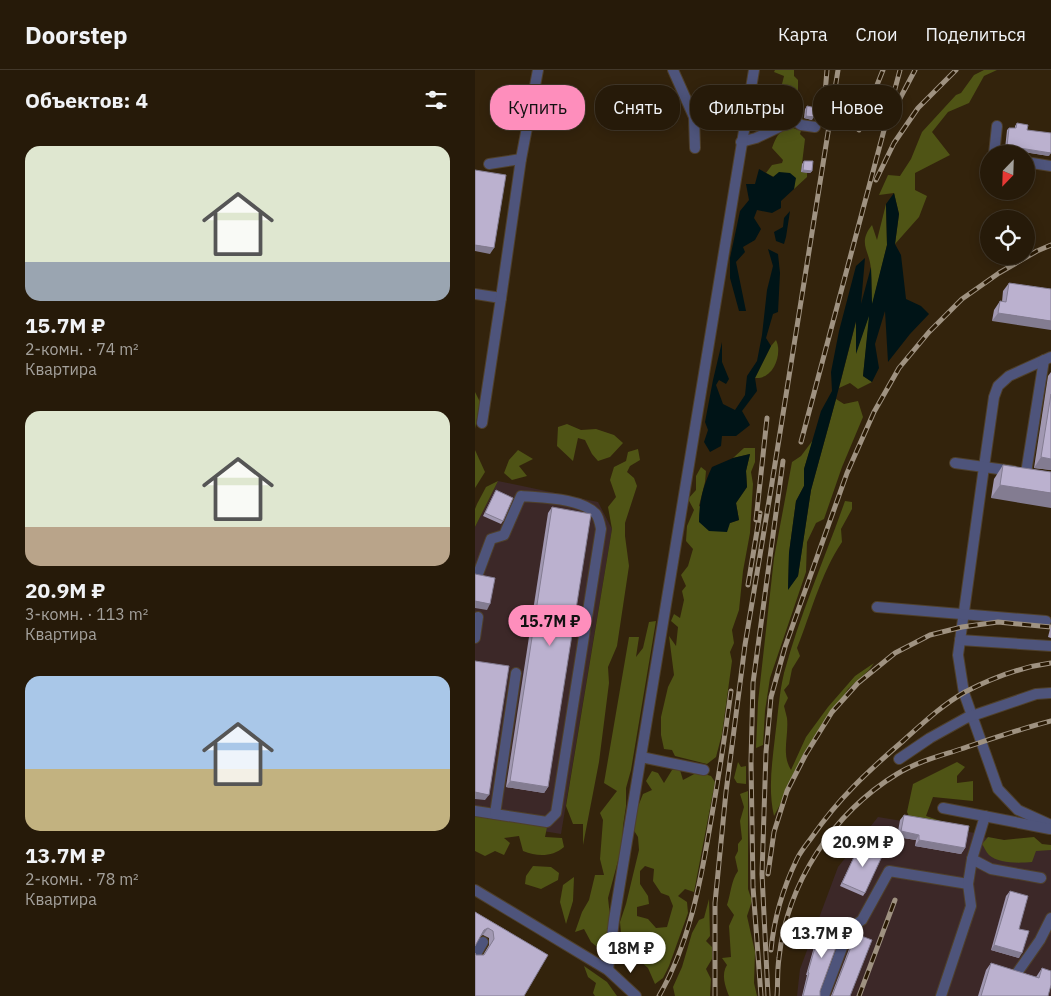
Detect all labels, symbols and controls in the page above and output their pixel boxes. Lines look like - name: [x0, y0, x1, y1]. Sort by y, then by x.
- text: Doorstep: [25, 19, 128, 51]
- text: Карта: [778, 23, 828, 46]
- text: Слои: [856, 23, 898, 46]
- text: Поделиться: [926, 23, 1026, 46]
- chip: Купить: [490, 85, 585, 130]
- chip: Снять: [595, 85, 680, 130]
- chip: Фильтры: [690, 85, 803, 130]
- chip: Новое: [813, 85, 902, 130]
- text: Объектов: 4: [25, 86, 148, 114]
- icon: filters: [422, 86, 450, 114]
- north arrow: [980, 145, 1035, 200]
- map controls: [980, 145, 1035, 265]
- icon: home: [193, 179, 283, 269]
- button: locate: [980, 210, 1035, 265]
- text: 15.7M ₽: [25, 311, 105, 339]
- text: 2-комн. · 74 m²: [25, 339, 139, 359]
- text: Квартира: [25, 359, 97, 379]
- icon: home: [193, 444, 283, 534]
- text: 20.9M ₽: [25, 576, 105, 604]
- text: 3-комн. · 113 m²: [25, 604, 148, 624]
- pin: 15.7M ₽: [504, 604, 596, 647]
- text: 15.7M ₽: [519, 611, 581, 631]
- text: Квартира: [25, 624, 97, 644]
- icon: home: [193, 709, 283, 799]
- pin: 20.9M ₽: [817, 826, 909, 868]
- text: 20.9M ₽: [832, 832, 894, 852]
- text: 13.7M ₽: [25, 841, 105, 869]
- text: 2-комн. · 78 m²: [25, 869, 139, 889]
- text: Квартира: [25, 889, 97, 909]
- pin: 13.7M ₽: [776, 916, 868, 959]
- text: 13.7M ₽: [791, 923, 853, 943]
- pin: 18M ₽: [596, 932, 666, 974]
- text: 18M ₽: [608, 938, 654, 958]

